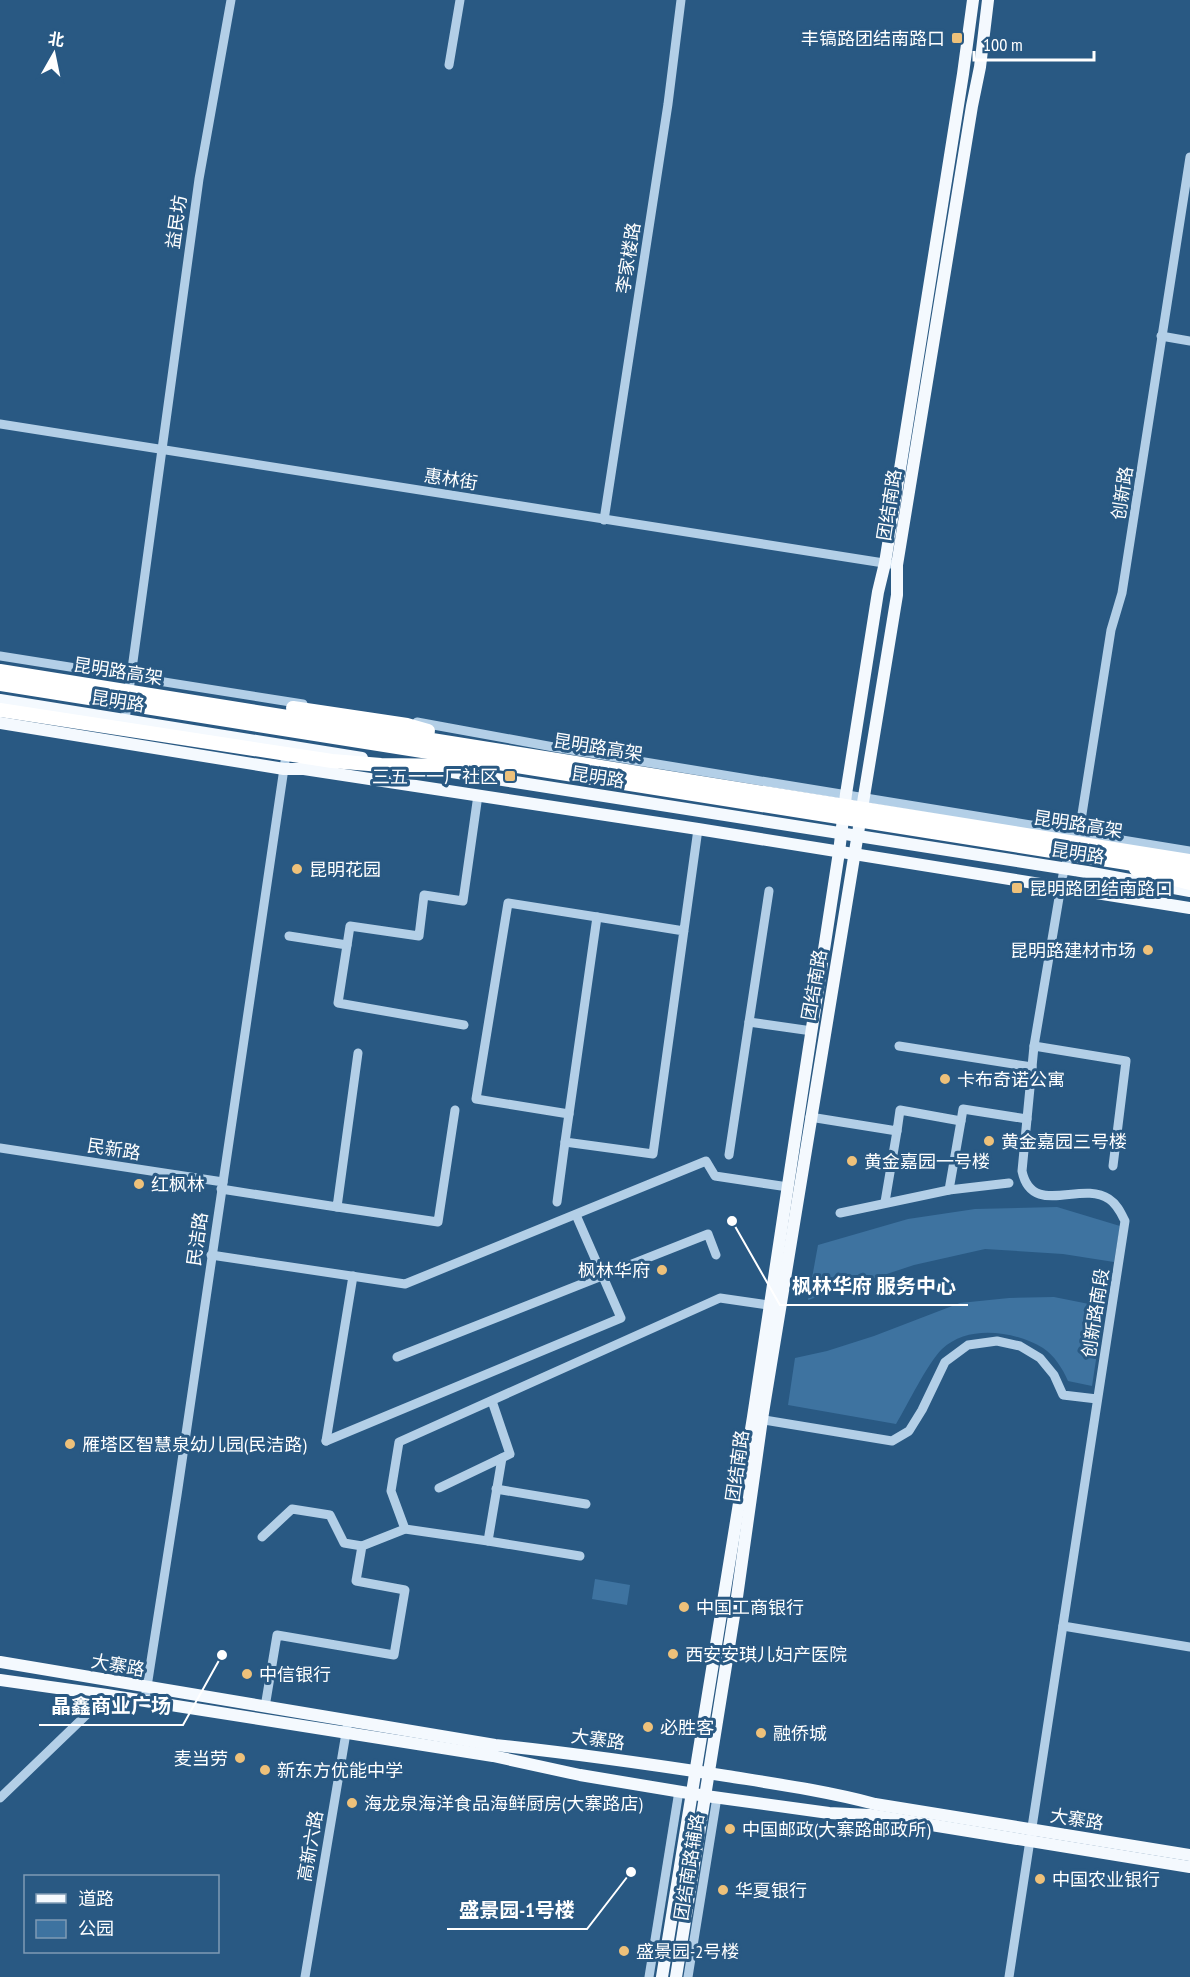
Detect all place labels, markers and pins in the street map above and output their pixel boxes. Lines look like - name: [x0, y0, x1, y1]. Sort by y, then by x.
- place label: 丰镐路团结南路口: [801, 27, 945, 50]
- marker: 丰镐路团结南路口: [950, 31, 964, 45]
- place label: 三五一一厂社区: [372, 765, 498, 788]
- marker: 三五一一厂社区: [503, 769, 517, 783]
- place label: 昆明花园: [309, 858, 381, 881]
- marker: 昆明花园: [290, 862, 304, 876]
- place label: 昆明路团结南路口: [1029, 877, 1173, 900]
- marker: 昆明路团结南路口: [1010, 881, 1024, 895]
- place label: 昆明路建材市场: [1010, 939, 1136, 962]
- marker: 昆明路建材市场: [1141, 943, 1155, 957]
- place label: 卡布奇诺公寓: [957, 1068, 1065, 1091]
- marker: 卡布奇诺公寓: [938, 1072, 952, 1086]
- place label: 黄金嘉园三号楼: [1001, 1130, 1127, 1153]
- marker: 黄金嘉园三号楼: [982, 1134, 996, 1148]
- place label: 黄金嘉园一号楼: [864, 1150, 990, 1173]
- marker: 黄金嘉园一号楼: [845, 1154, 859, 1168]
- place label: 红枫林: [151, 1173, 205, 1196]
- marker: 红枫林: [132, 1177, 146, 1191]
- place label: 枫林华府: [578, 1259, 650, 1282]
- marker: 枫林华府: [655, 1263, 669, 1277]
- callout: 枫林华府 服务中心: [780, 1267, 968, 1305]
- place label: 雁塔区智慧泉幼儿园(民洁路): [82, 1433, 307, 1456]
- marker: 雁塔区智慧泉幼儿园(民洁路): [63, 1437, 77, 1451]
- place label: 中国工商银行: [696, 1596, 804, 1619]
- marker: 中国工商银行: [677, 1600, 691, 1614]
- place label: 西安安琪儿妇产医院: [685, 1643, 847, 1666]
- marker: 西安安琪儿妇产医院: [666, 1647, 680, 1661]
- place label: 中信银行: [259, 1663, 331, 1686]
- marker: 中信银行: [240, 1667, 254, 1681]
- callout: 晶鑫商业广场: [39, 1687, 183, 1725]
- place label: 必胜客: [660, 1716, 714, 1739]
- marker: 必胜客: [641, 1720, 655, 1734]
- place label: 融侨城: [773, 1722, 827, 1745]
- marker: 融侨城: [754, 1726, 768, 1740]
- place label: 麦当劳: [174, 1747, 228, 1770]
- marker: 麦当劳: [233, 1751, 247, 1765]
- place label: 新东方优能中学: [277, 1759, 403, 1782]
- marker: 新东方优能中学: [258, 1763, 272, 1777]
- place label: 海龙泉海洋食品海鲜厨房(大寨路店): [364, 1792, 643, 1815]
- marker: 海龙泉海洋食品海鲜厨房(大寨路店): [345, 1796, 359, 1810]
- place label: 中国邮政(大寨路邮政所): [742, 1818, 931, 1841]
- marker: 中国邮政(大寨路邮政所): [723, 1822, 737, 1836]
- place label: 中国农业银行: [1052, 1868, 1160, 1891]
- marker: 中国农业银行: [1033, 1872, 1047, 1886]
- place label: 华夏银行: [735, 1879, 807, 1902]
- marker: 华夏银行: [716, 1883, 730, 1897]
- callout: 盛景园-1号楼: [447, 1891, 587, 1929]
- place label: 盛景园-2号楼: [636, 1940, 739, 1963]
- marker: 盛景园-2号楼: [617, 1944, 631, 1958]

